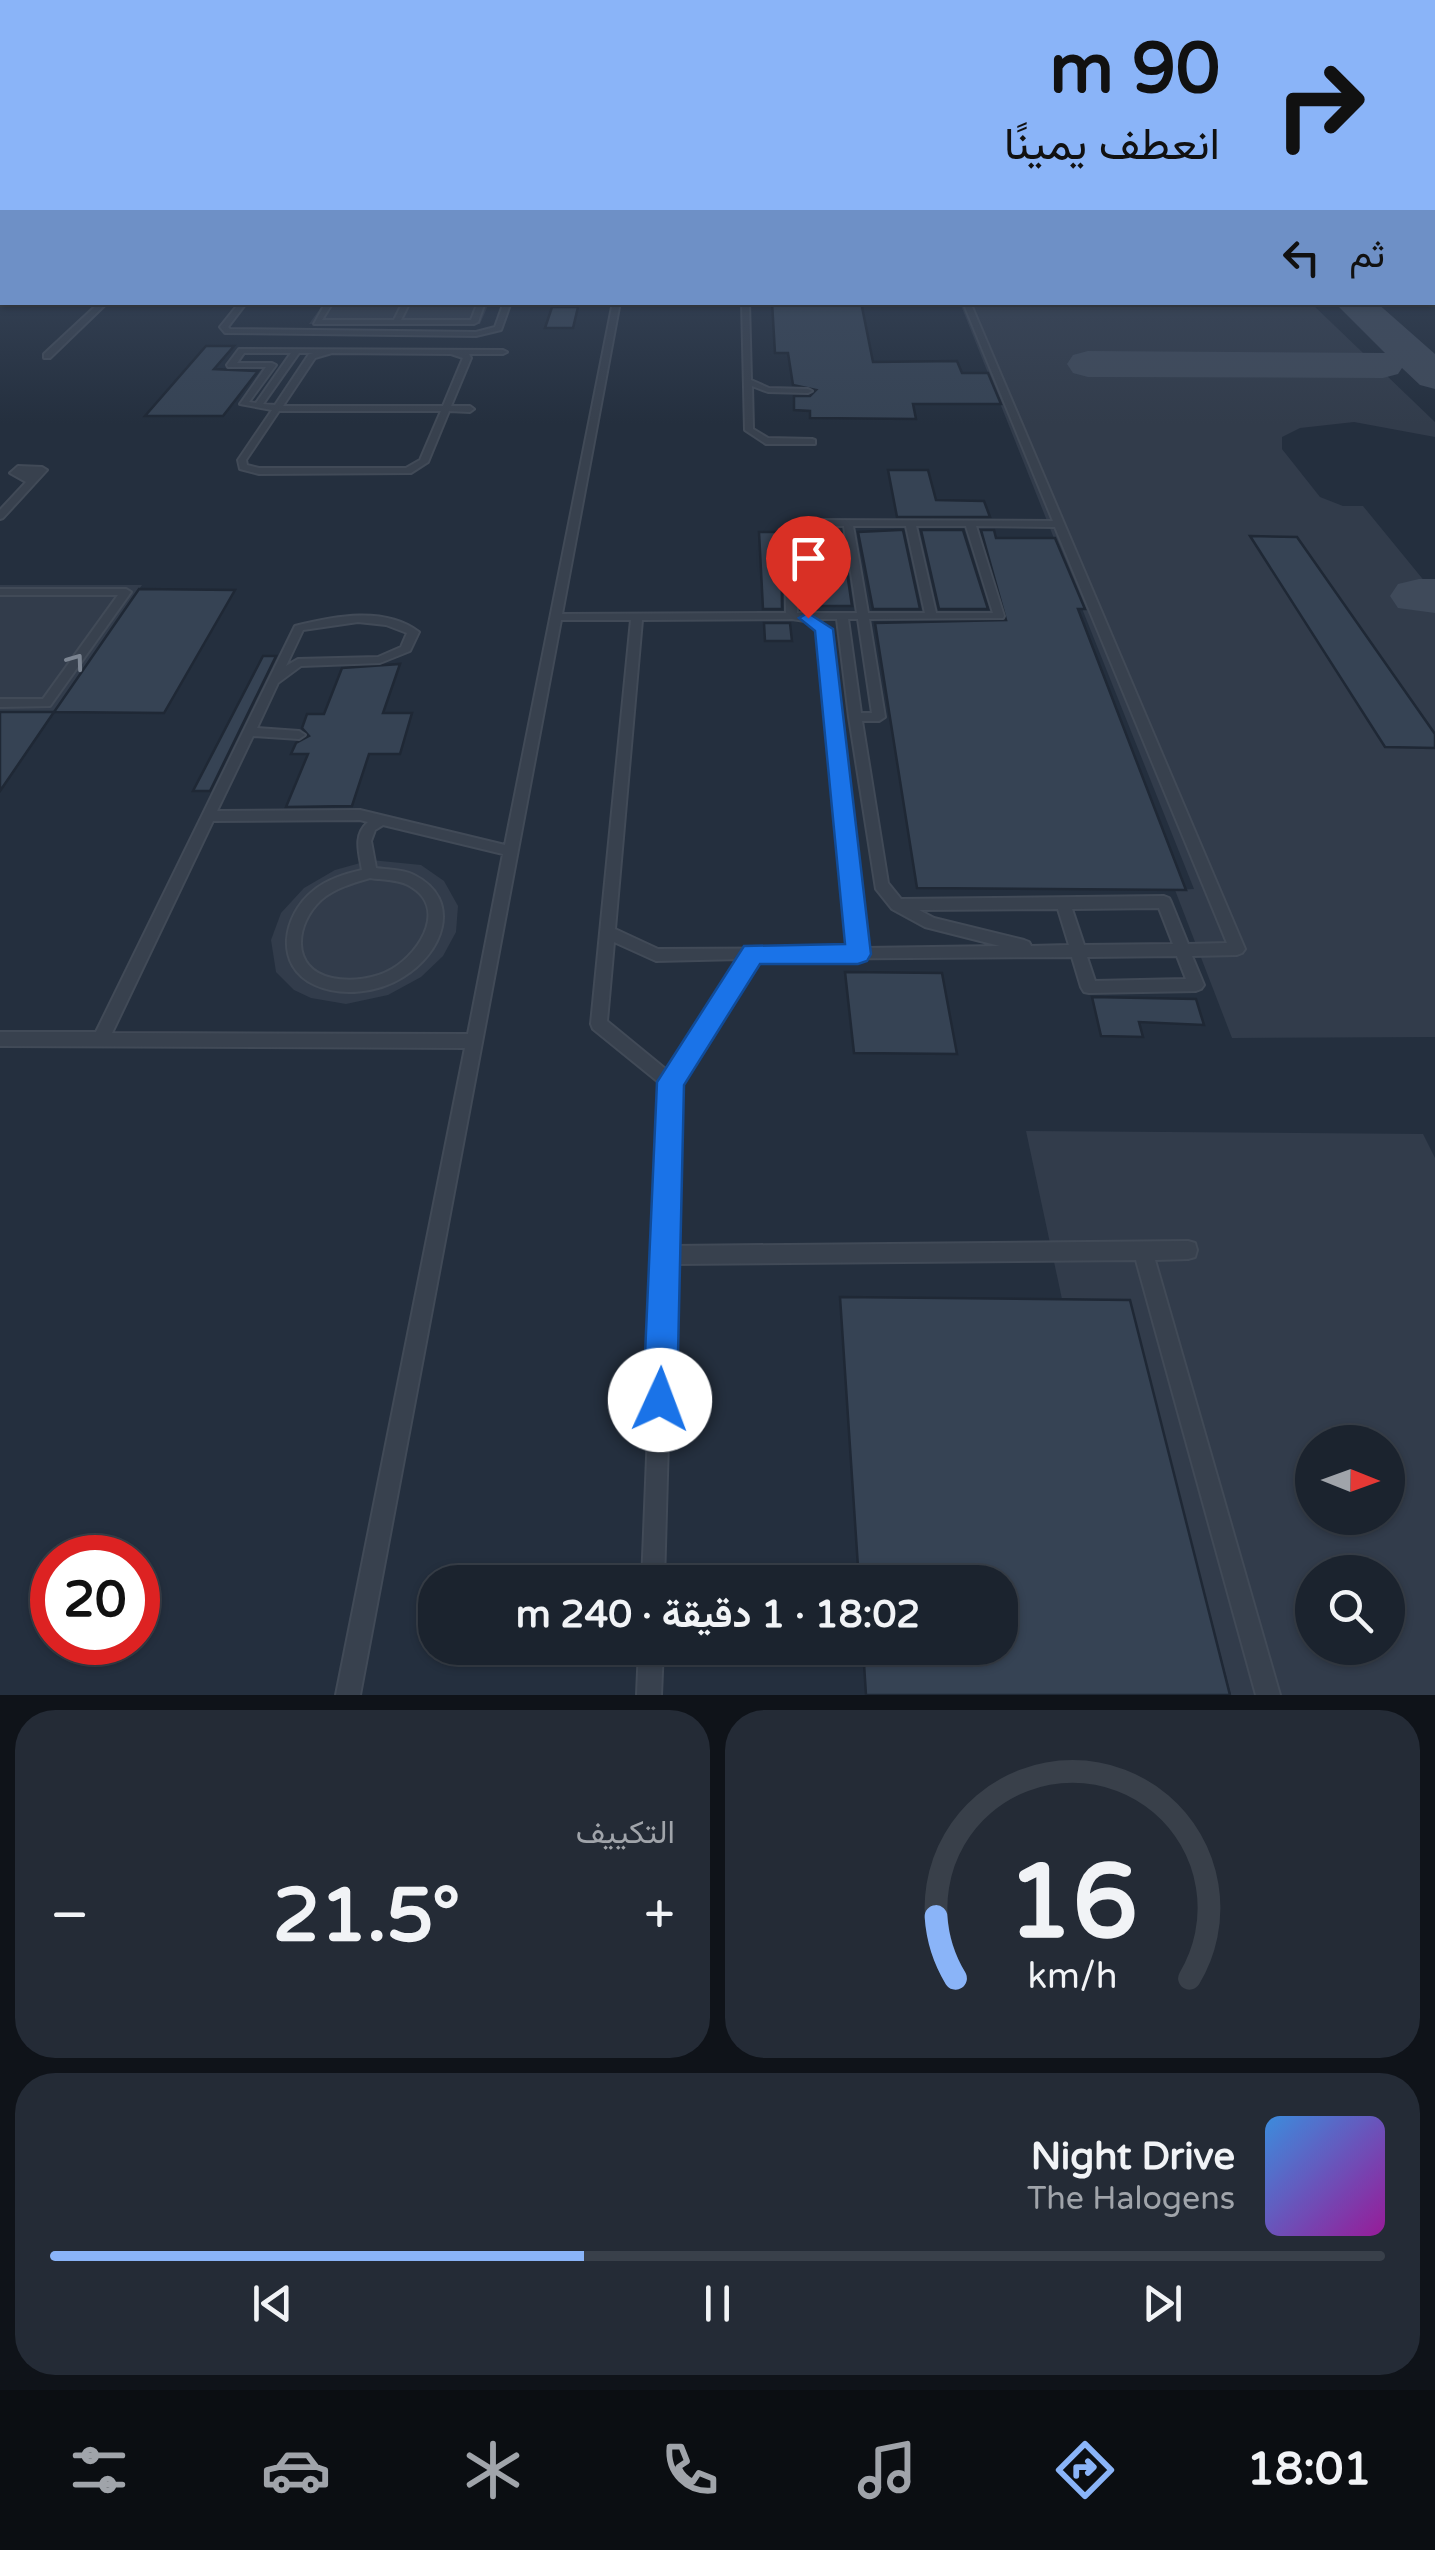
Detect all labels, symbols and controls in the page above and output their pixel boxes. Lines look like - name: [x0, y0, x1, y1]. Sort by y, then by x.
- text: 90 m: [1050, 28, 1220, 112]
- icon: right: [1255, 40, 1385, 170]
- text: انعطف يمينًا: [1004, 118, 1220, 172]
- icon: left: [1274, 230, 1329, 285]
- text: ثم: [1349, 232, 1385, 278]
- pin: [766, 516, 851, 619]
- icon: arrive: [781, 531, 836, 586]
- one-way arrow: [64, 654, 82, 672]
- position arrow: [608, 1348, 712, 1452]
- north arrow: [1295, 1425, 1405, 1535]
- map controls: [1295, 1425, 1405, 1665]
- speed limit sign: 20: [30, 1535, 160, 1665]
- button: search: [1295, 1555, 1405, 1665]
- text: 18:02 · 1 دقيقة · 240 m: [516, 1592, 920, 1638]
- text: التكييف: [576, 1814, 675, 1852]
- text: 16: [1007, 1841, 1138, 1966]
- text: 21.5°: [273, 1871, 460, 1961]
- text: −: [50, 1883, 89, 1949]
- text: +: [644, 1883, 675, 1949]
- text: km/h: [1028, 1955, 1117, 1998]
- text: Night Drive: [1031, 2134, 1235, 2180]
- text: The Halogens: [1027, 2180, 1235, 2218]
- icon: previous: [245, 2276, 300, 2331]
- icon: pause: [690, 2276, 745, 2331]
- icon: next: [1135, 2276, 1190, 2331]
- icon: filters: [64, 2435, 134, 2505]
- icon: car: [261, 2435, 331, 2505]
- icon: climate: [458, 2435, 528, 2505]
- icon: phone: [655, 2435, 725, 2505]
- icon: music: [852, 2435, 922, 2505]
- icon: directions: [1050, 2435, 1120, 2505]
- text: 18:01: [1247, 2443, 1371, 2497]

